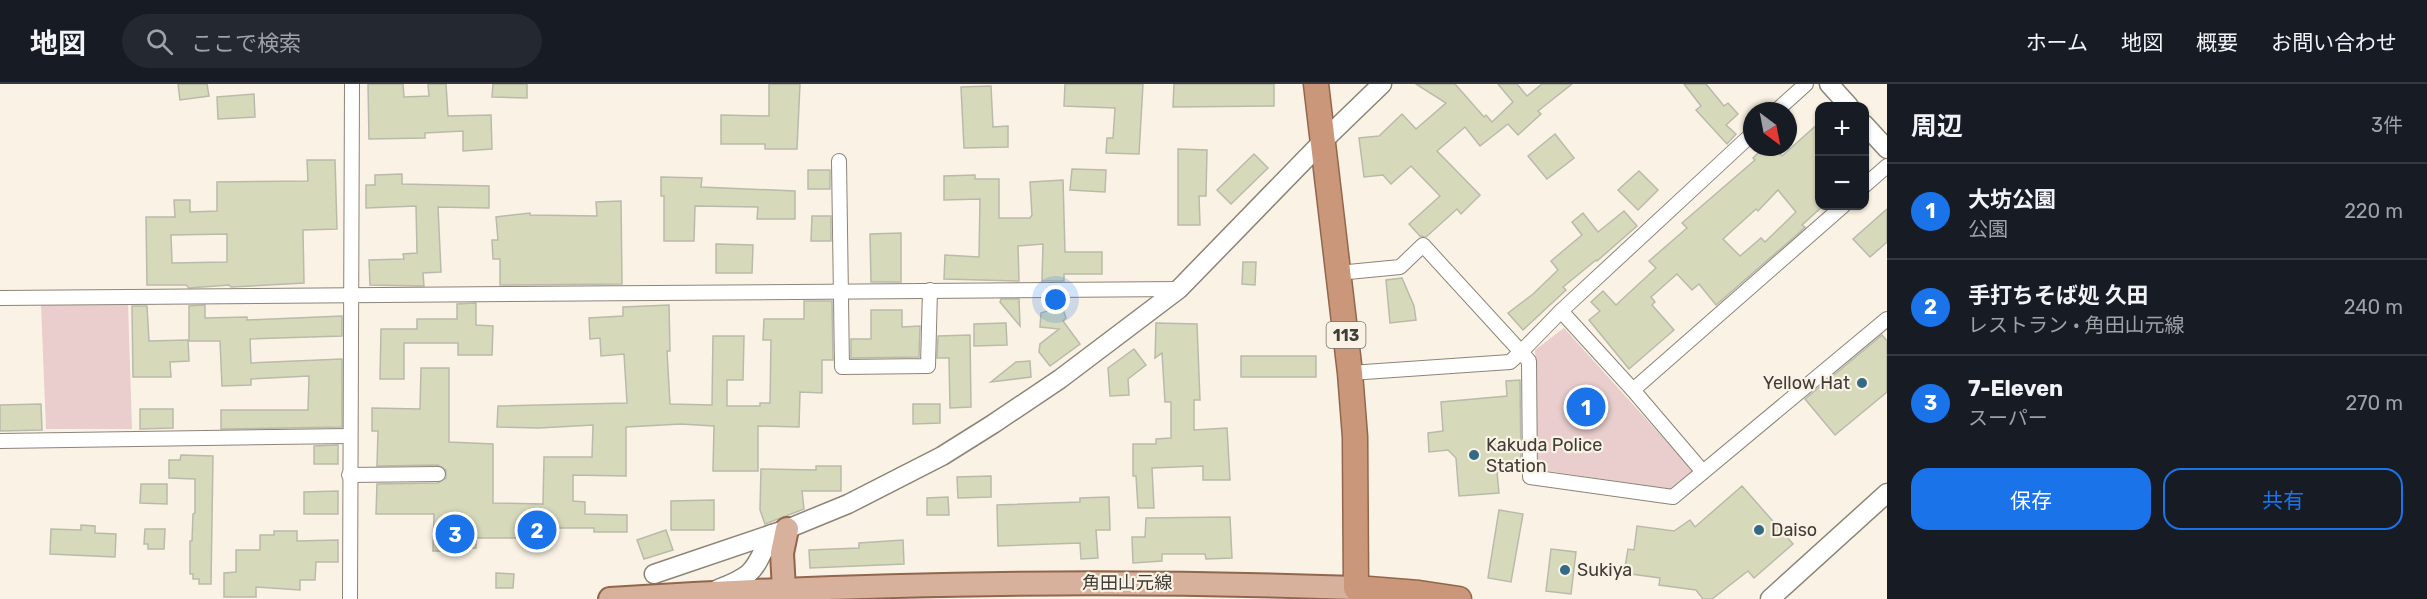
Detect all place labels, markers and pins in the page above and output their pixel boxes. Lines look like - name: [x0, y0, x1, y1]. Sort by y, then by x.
- place label: Yellow Hat: [1763, 372, 1850, 394]
- marker: Yellow Hat: [1855, 376, 1869, 390]
- pin: 1: [1566, 384, 1606, 430]
- place label: Kakuda Police Station: [1486, 434, 1602, 477]
- marker: Kakuda Police Station: [1467, 448, 1481, 462]
- pin: 2: [518, 508, 556, 552]
- pin: 3: [436, 512, 474, 556]
- place label: Daiso: [1771, 519, 1817, 541]
- marker: Daiso: [1752, 523, 1766, 537]
- place label: Sukiya: [1577, 559, 1632, 581]
- marker: Sukiya: [1558, 563, 1572, 577]

